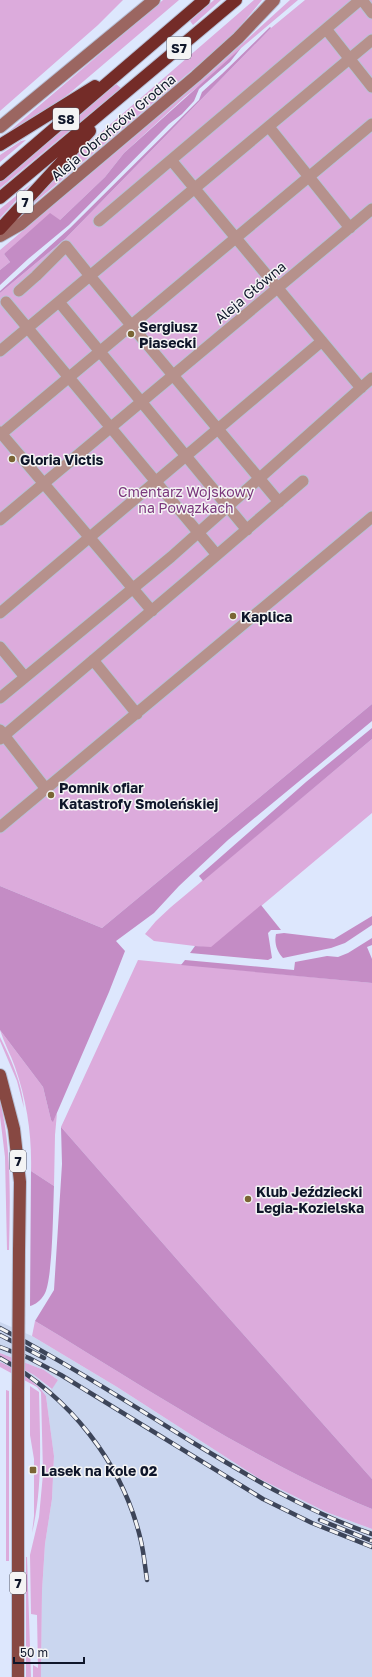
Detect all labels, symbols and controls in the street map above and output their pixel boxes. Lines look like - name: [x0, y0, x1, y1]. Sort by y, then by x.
- road number: S7: [167, 37, 191, 59]
- street label: Aleja Obrońców Grodna: [47, 70, 179, 184]
- road number: S8: [53, 108, 79, 130]
- road number: 7: [17, 191, 33, 213]
- street label: Aleja Główna: [211, 257, 289, 327]
- place label: Sergiusz Piasecki: [139, 318, 198, 351]
- marker: Sergiusz Piasecki: [126, 329, 136, 339]
- place label: Gloria Victis: [20, 451, 103, 468]
- marker: Gloria Victis: [7, 454, 17, 464]
- park label: Cmentarz Wojskowy na Powązkach: [118, 483, 254, 516]
- place label: Kaplica: [241, 608, 292, 625]
- marker: Kaplica: [228, 611, 238, 621]
- place label: Pomnik ofiar Katastrofy Smoleńskiej: [59, 779, 219, 812]
- marker: Pomnik ofiar Katastrofy Smoleńskiej: [46, 790, 56, 800]
- road number: 7: [10, 1150, 26, 1172]
- place label: Klub Jeździecki Legia-Kozielska: [256, 1183, 364, 1216]
- marker: Klub Jeździecki Legia-Kozielska: [243, 1194, 253, 1204]
- place label: Lasek na Kole 02: [41, 1462, 158, 1479]
- marker: Lasek na Kole 02: [28, 1465, 38, 1475]
- road number: 7: [10, 1572, 26, 1594]
- scale bar: [14, 1639, 84, 1665]
- text: 50 m: [20, 1645, 48, 1660]

